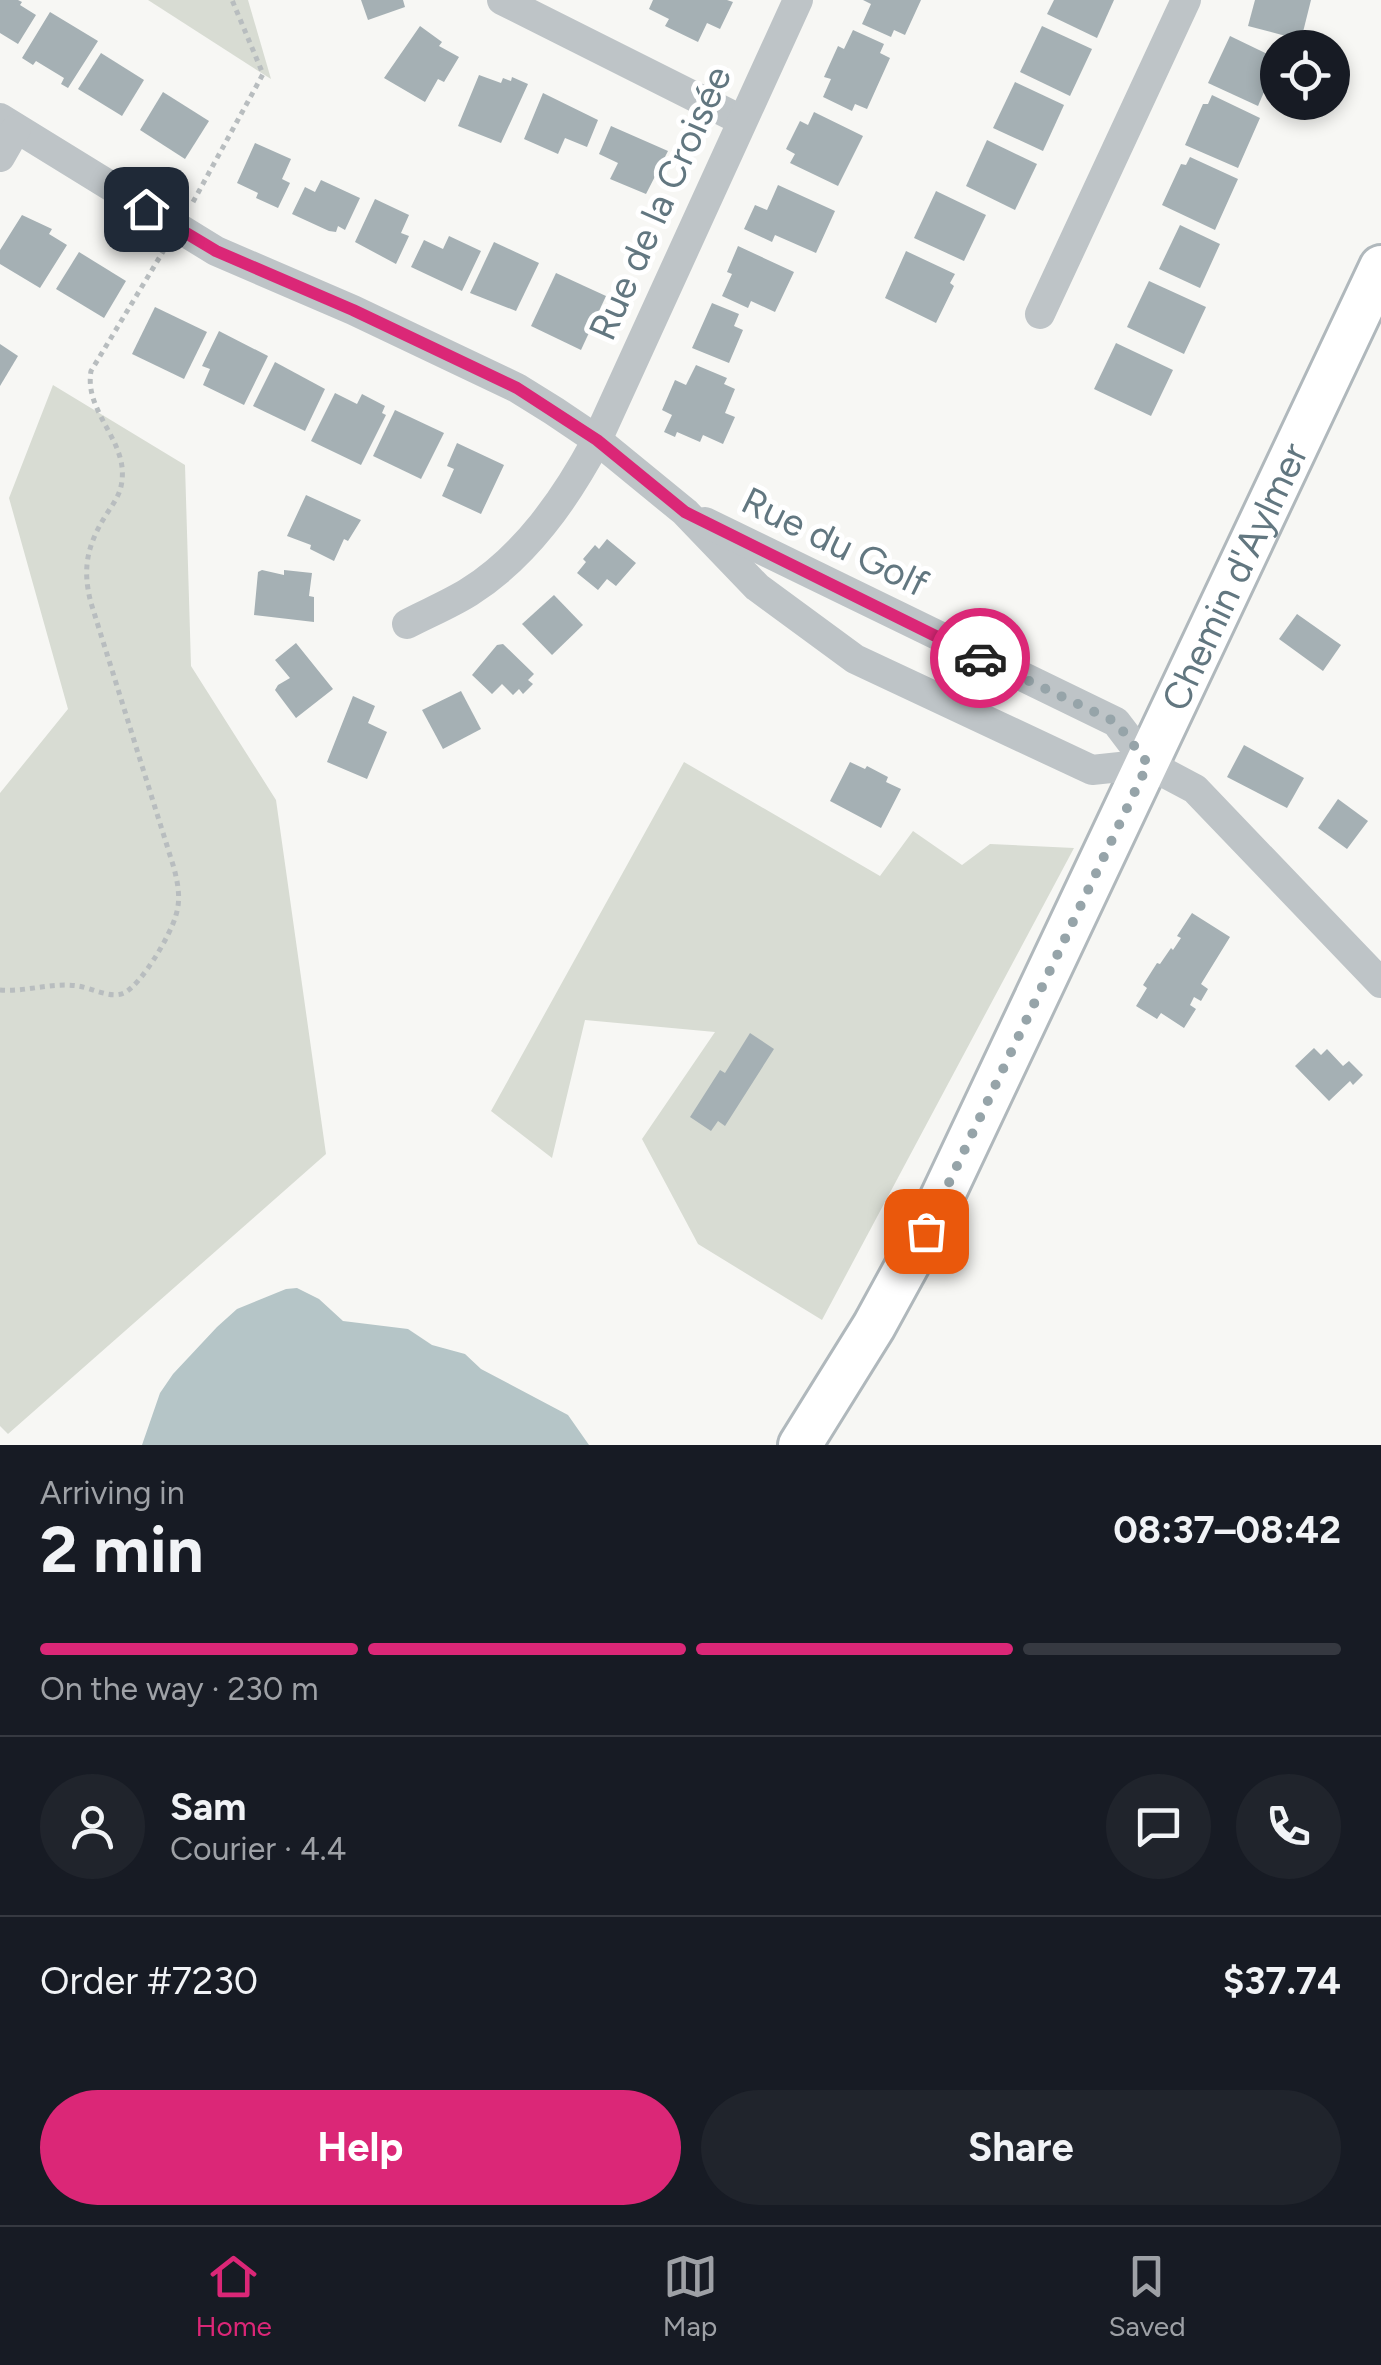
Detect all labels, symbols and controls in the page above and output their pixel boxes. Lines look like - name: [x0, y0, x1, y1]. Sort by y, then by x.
- map controls: [1260, 30, 1350, 120]
- button: locate: [1260, 30, 1350, 120]
- street label: Rue de la Croisée: [579, 59, 741, 347]
- pin: [104, 167, 189, 252]
- icon: home: [119, 182, 174, 237]
- street label: Chemin d'Aylmer: [1152, 435, 1318, 718]
- street label: Rue du Golf: [734, 477, 936, 607]
- courier: [930, 608, 1030, 708]
- icon: car: [953, 631, 1008, 686]
- pin: [884, 1189, 969, 1274]
- icon: bag: [899, 1204, 954, 1259]
- text: Arriving in: [40, 1474, 185, 1512]
- text: 08:37–08:42: [1113, 1507, 1341, 1553]
- text: 2 min: [40, 1510, 204, 1588]
- text: On the way · 230 m: [40, 1670, 318, 1708]
- button: person: [40, 1774, 145, 1879]
- button: chat: [1106, 1774, 1211, 1879]
- button: phone: [1236, 1774, 1341, 1879]
- text: Sam: [170, 1784, 246, 1830]
- text: Courier · 4.4: [170, 1830, 346, 1868]
- text: Order #7230: [40, 1958, 258, 2004]
- text: $37.74: [1223, 1958, 1341, 2004]
- button: Help: [40, 2090, 681, 2205]
- button: Share: [701, 2090, 1341, 2205]
- tab: Home: [195, 2249, 272, 2343]
- tab: Map: [663, 2249, 718, 2343]
- tab: Saved: [1108, 2249, 1186, 2343]

